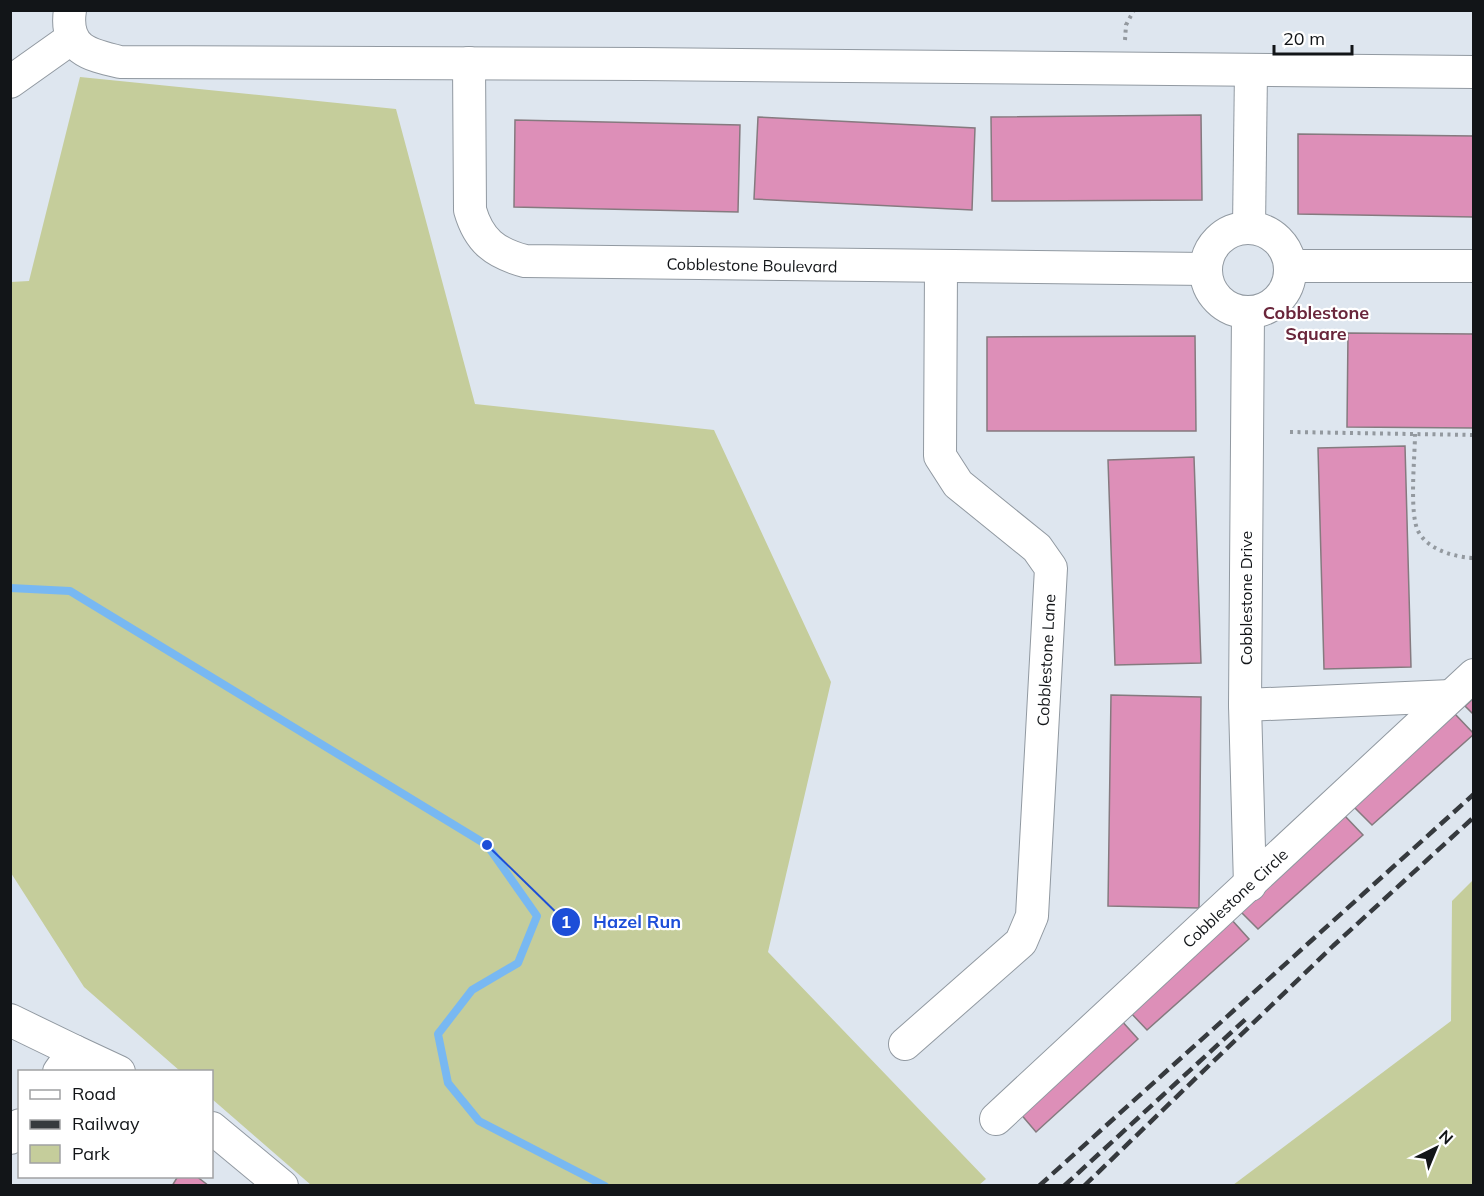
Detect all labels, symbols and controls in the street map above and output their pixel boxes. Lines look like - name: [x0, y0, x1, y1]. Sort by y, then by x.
- scale bar: [1274, 18, 1352, 56]
- text: 20 m: [1283, 27, 1325, 50]
- street label: Cobblestone Boulevard: [666, 254, 838, 276]
- district label: Cobblestone Square: [1263, 301, 1369, 345]
- street label: Cobblestone Drive: [1236, 531, 1256, 665]
- street label: Cobblestone Lane: [1033, 593, 1059, 727]
- street label: Cobblestone Circle: [1178, 844, 1292, 952]
- callout: Hazel Run: [551, 904, 693, 940]
- text: 1: [561, 910, 571, 933]
- text: Hazel Run: [593, 910, 681, 933]
- legend: [18, 1070, 213, 1178]
- text: Road: [72, 1082, 116, 1105]
- text: Railway: [72, 1112, 140, 1135]
- north arrow: [1406, 1118, 1466, 1178]
- text: N: [1435, 1126, 1457, 1148]
- text: Park: [72, 1142, 111, 1165]

